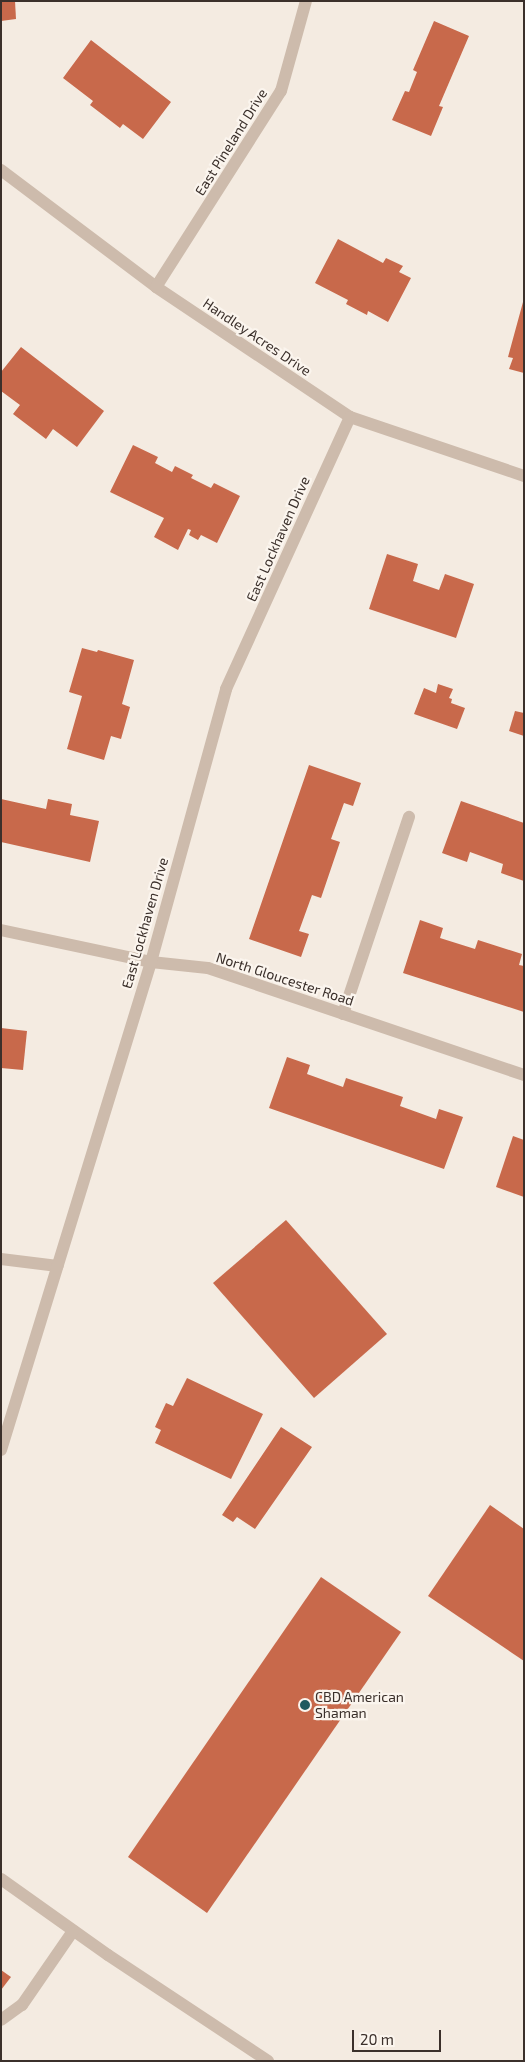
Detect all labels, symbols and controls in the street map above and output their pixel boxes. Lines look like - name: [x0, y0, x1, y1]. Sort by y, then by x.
- street label: East Pineland Drive: [191, 85, 271, 199]
- street label: Handley Acres Drive: [200, 294, 314, 380]
- street label: East Lockhaven Drive: [243, 474, 313, 604]
- street label: East Lockhaven Drive: [118, 856, 172, 990]
- street label: North Gloucester Road: [214, 949, 356, 1009]
- place label: CBD American Shaman: [315, 1689, 404, 1721]
- marker: CBD American Shaman: [299, 1699, 311, 1711]
- scale bar: [355, 2020, 444, 2052]
- text: 20 m: [360, 2030, 394, 2048]

